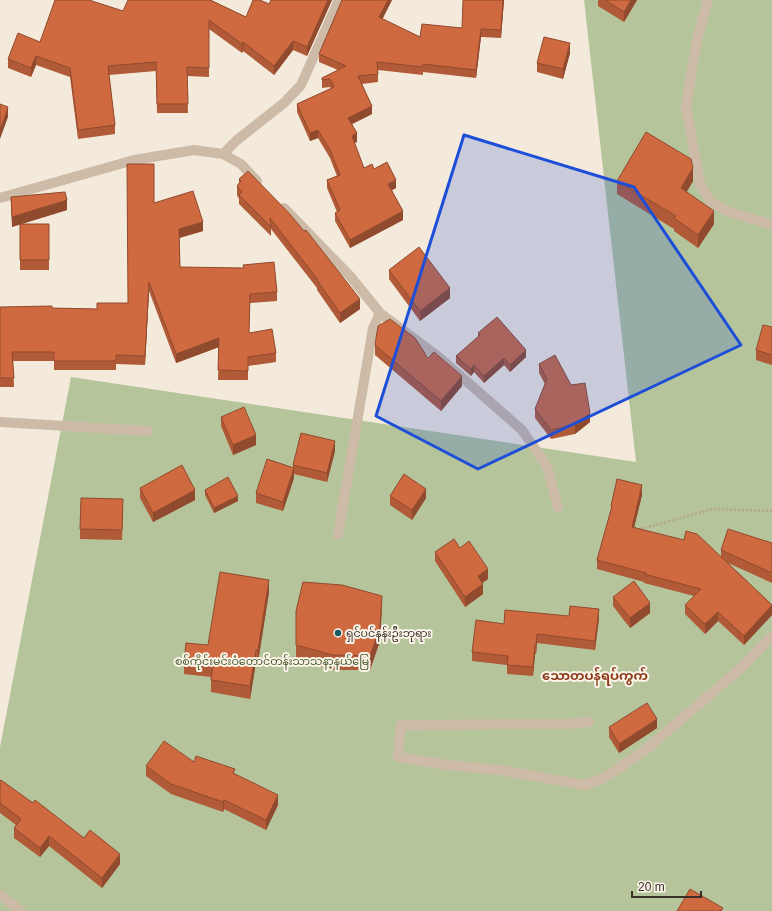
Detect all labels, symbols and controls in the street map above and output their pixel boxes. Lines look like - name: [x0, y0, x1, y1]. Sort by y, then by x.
- place label: ရှင်ပင်နန်းဦးဘုရား: [346, 626, 432, 642]
- marker: ရှင်ပင်နန်းဦးဘုရား: [333, 628, 343, 638]
- park label: စစ်ကိုင်းမင်းဝံတောင်တန်းသာသနာ့နယ်မြေ: [175, 654, 369, 670]
- district label: သောတပန်ရပ်ကွက်: [542, 666, 648, 686]
- scale bar: [632, 873, 701, 899]
- text: 20 m: [638, 880, 665, 894]

